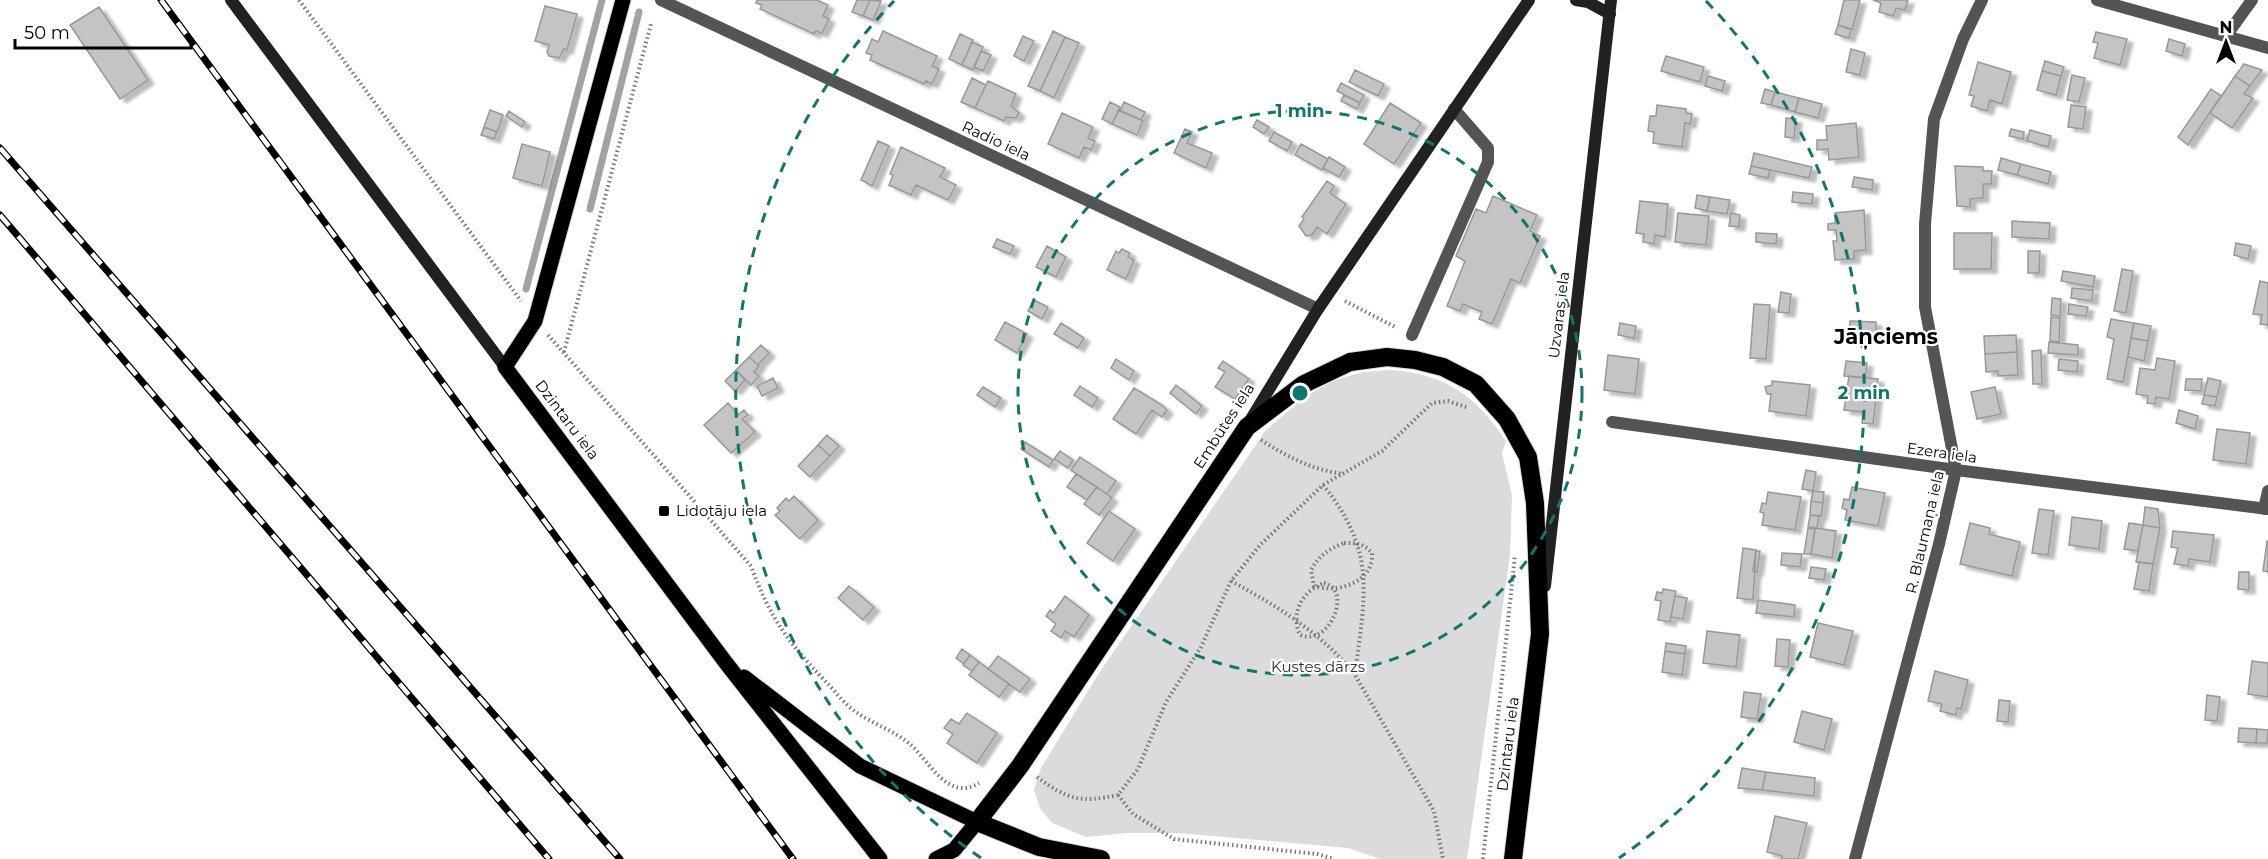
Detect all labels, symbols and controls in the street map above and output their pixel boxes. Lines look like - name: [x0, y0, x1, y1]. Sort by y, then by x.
- scale bar: [15, 12, 190, 50]
- north arrow: [2196, 12, 2256, 72]
- text: N: [2220, 18, 2232, 37]
- text: 50 m: [24, 22, 70, 44]
- text: 1 min: [1276, 100, 1324, 122]
- street label: Radio iela: [959, 116, 1033, 165]
- street label: Uzvaras iela: [1544, 270, 1573, 360]
- district label: Jāņciems: [1833, 324, 1938, 350]
- street label: Dzintaru iela: [531, 376, 604, 463]
- street label: Embūtes iela: [1189, 379, 1258, 472]
- text: 2 min: [1838, 382, 1890, 404]
- centre of rings: [1290, 383, 1310, 403]
- street label: Ezera iela: [1906, 438, 1978, 467]
- street label: R. Blaumaņa iela: [1901, 468, 1949, 596]
- place label: Lidotāju iela: [676, 501, 767, 520]
- marker: Lidotāju iela: [657, 504, 671, 518]
- park label: Kustes dārzs: [1271, 657, 1365, 676]
- street label: Dzintaru iela: [1492, 696, 1523, 792]

